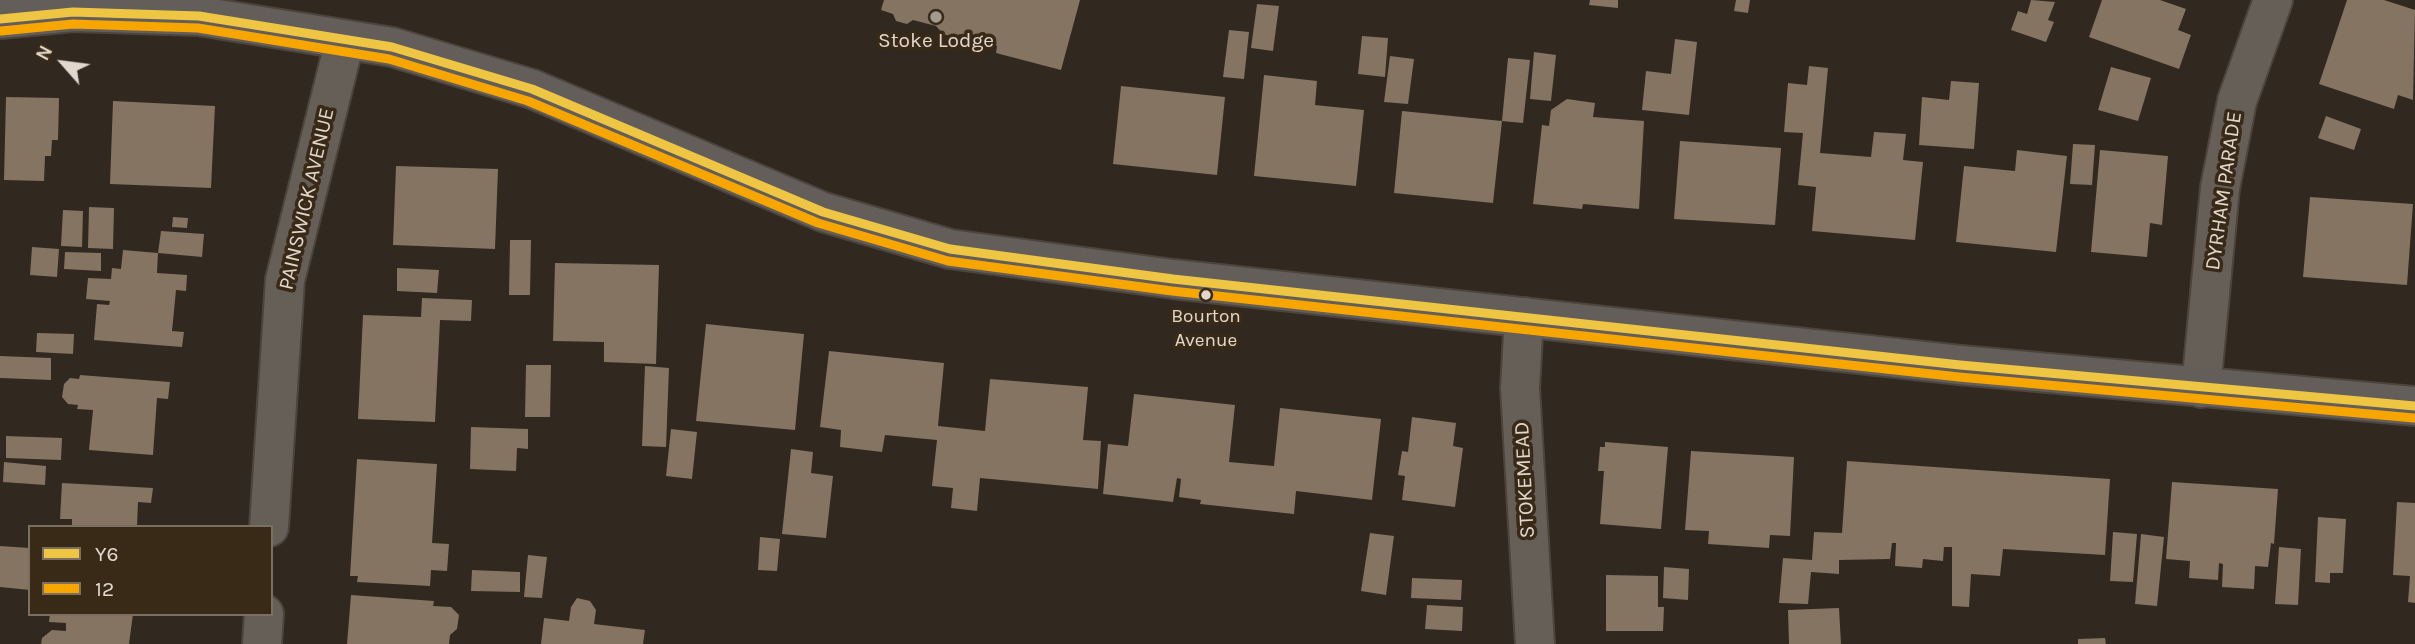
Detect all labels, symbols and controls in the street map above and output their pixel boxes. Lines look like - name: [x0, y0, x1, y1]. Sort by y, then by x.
- marker: Stoke Lodge: [928, 9, 944, 25]
- north arrow: [28, 28, 98, 98]
- place label: Stoke Lodge: [878, 28, 994, 54]
- text: N: [32, 42, 57, 64]
- street label: PAINSWICK AVENUE: [274, 106, 340, 292]
- street label: DYRHAM PARADE: [2200, 110, 2248, 272]
- marker: Bourton Avenue: [1199, 288, 1213, 302]
- place label: Bourton Avenue: [1171, 306, 1241, 350]
- street label: STOKEMEAD: [1509, 421, 1541, 539]
- legend: [28, 525, 273, 616]
- text: Y6: [95, 542, 119, 566]
- text: 12: [95, 577, 114, 601]

